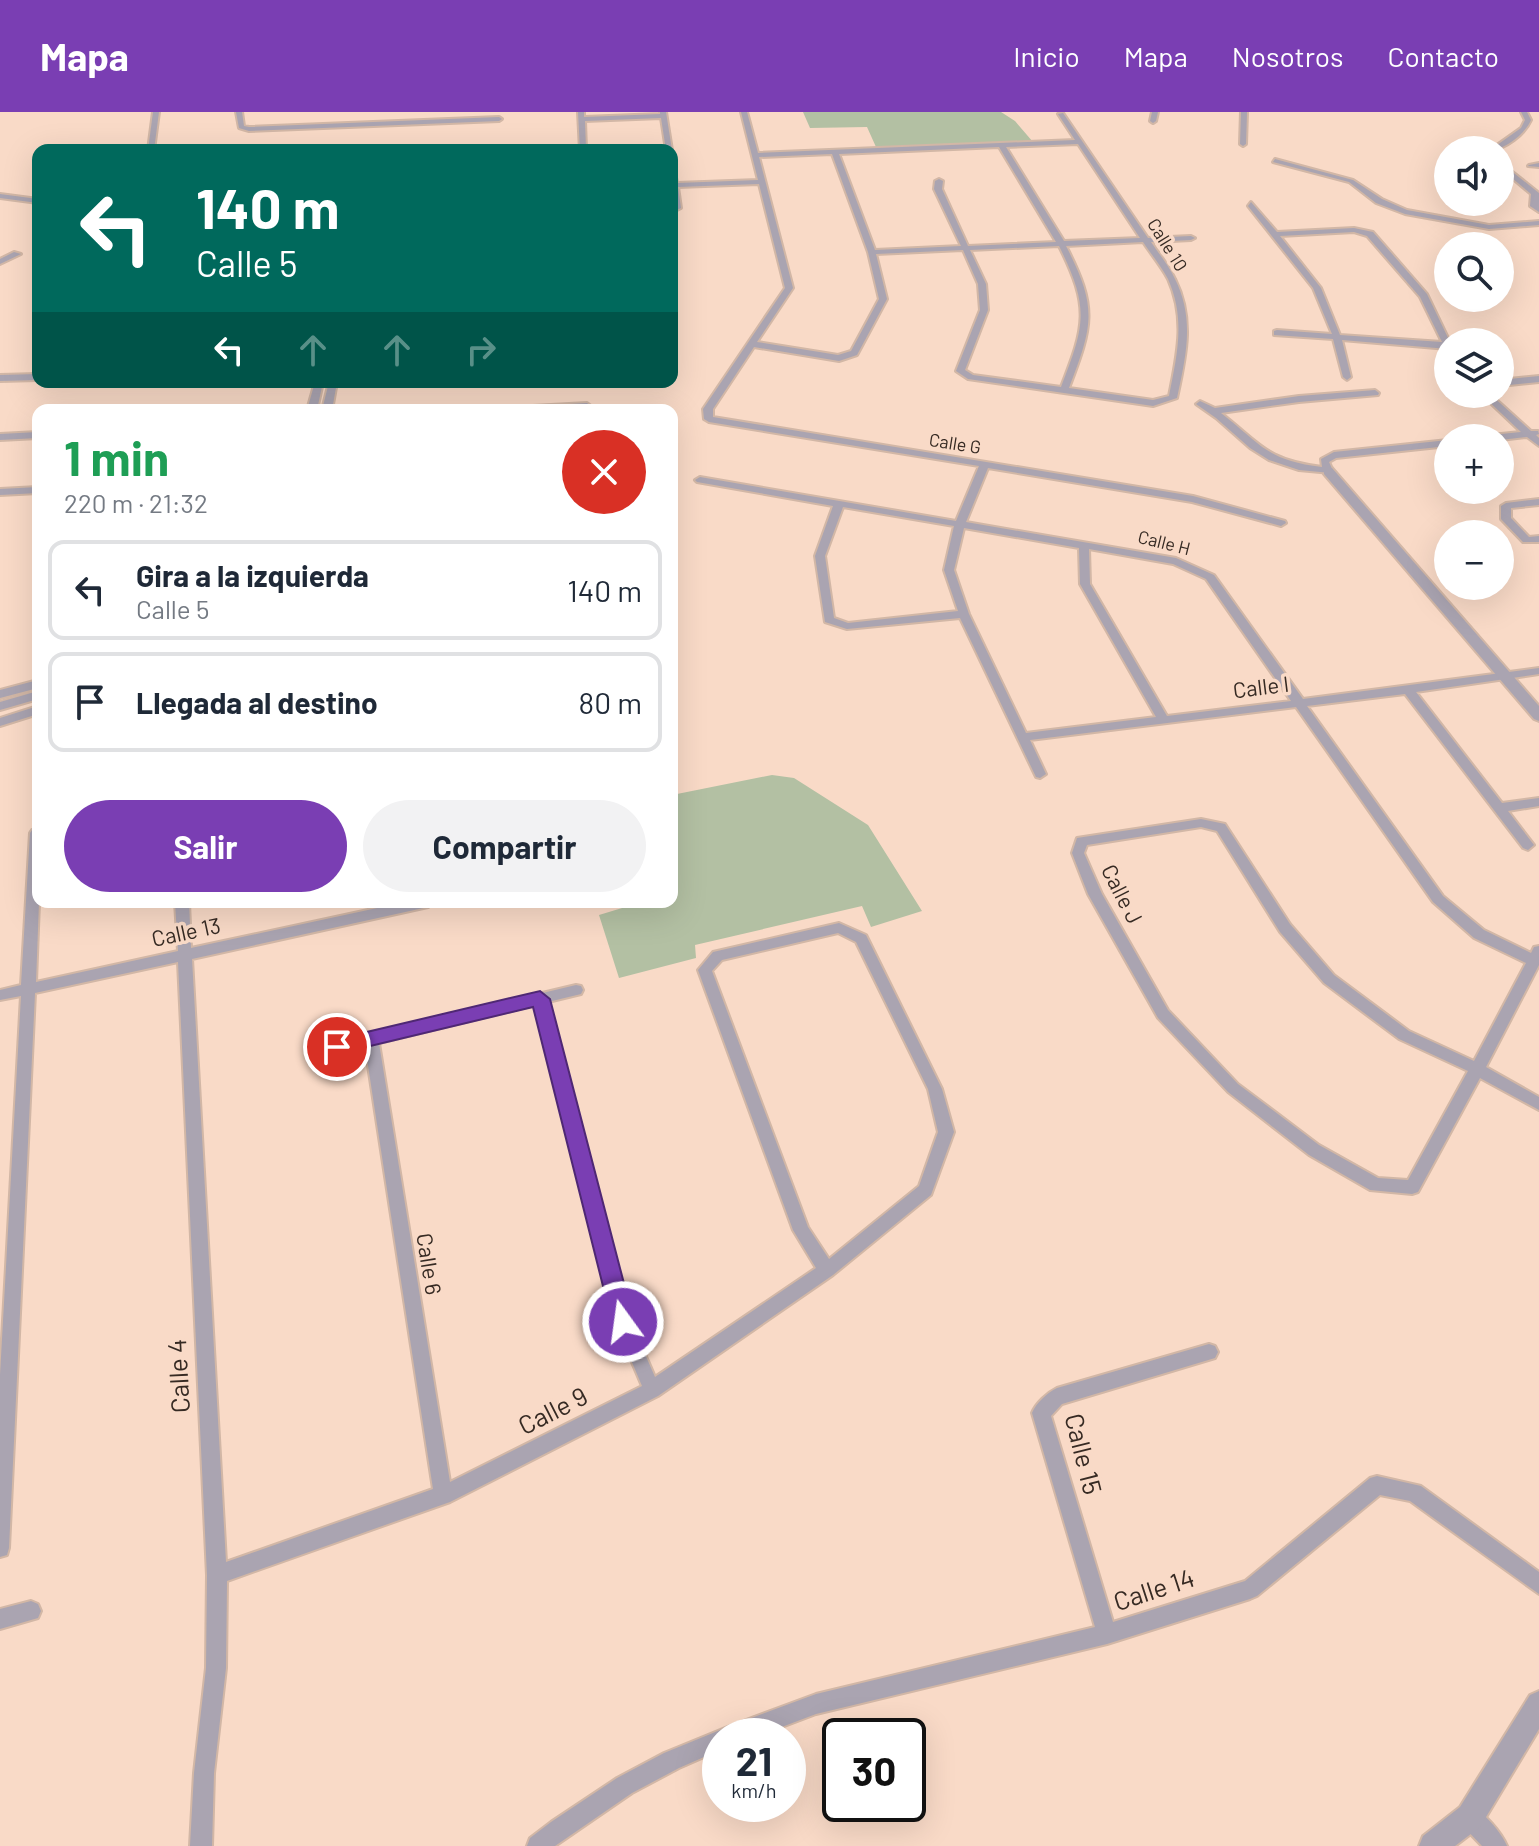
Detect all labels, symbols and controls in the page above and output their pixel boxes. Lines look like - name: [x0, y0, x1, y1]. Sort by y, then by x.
- text: Mapa: [40, 33, 129, 79]
- text: Inicio: [1013, 39, 1080, 73]
- text: Mapa: [1124, 39, 1188, 73]
- text: Nosotros: [1232, 39, 1344, 73]
- text: Contacto: [1388, 39, 1499, 73]
- map controls: [1434, 136, 1514, 600]
- button: sound: [1434, 136, 1514, 216]
- text: 140 m: [196, 173, 340, 240]
- icon: left: [64, 176, 168, 280]
- street label: Calle 10: [1143, 214, 1193, 275]
- button: search: [1434, 232, 1514, 312]
- text: Calle 5: [196, 241, 297, 284]
- icon: left: [207, 328, 251, 372]
- icon: ahead: [291, 328, 335, 372]
- icon: ahead: [375, 328, 419, 372]
- icon: right: [459, 328, 503, 372]
- button: layers: [1434, 328, 1514, 408]
- button: +: [1434, 424, 1514, 504]
- text: 1 min: [64, 428, 169, 486]
- street label: Calle G: [928, 428, 983, 458]
- button: close: [562, 430, 646, 514]
- text: 220 m · 21:32: [64, 487, 208, 518]
- button: −: [1434, 520, 1514, 600]
- street label: Calle H: [1136, 525, 1193, 559]
- text: Gira a la izquierda: [136, 557, 369, 593]
- icon: left: [68, 568, 112, 612]
- text: 140 m: [567, 572, 642, 608]
- text: Calle 5: [136, 593, 209, 624]
- street label: Calle I: [1231, 670, 1290, 702]
- icon: arrive: [68, 680, 112, 724]
- text: Llegada al destino: [136, 684, 378, 720]
- text: 80 m: [579, 684, 642, 720]
- button: Salir: [64, 800, 347, 892]
- button: Compartir: [363, 800, 646, 892]
- street label: Calle J: [1097, 859, 1149, 928]
- street label: Calle 13: [149, 911, 223, 951]
- pin: [303, 1013, 371, 1081]
- icon: arrive: [315, 1025, 359, 1069]
- street label: Calle 6: [412, 1231, 448, 1297]
- position arrow: [581, 1280, 665, 1364]
- street label: Calle 4: [160, 1338, 195, 1414]
- street label: Calle 9: [513, 1379, 592, 1440]
- street label: Calle 15: [1059, 1410, 1109, 1497]
- street label: Calle 14: [1109, 1561, 1198, 1616]
- speed limit sign: 30: [822, 1718, 926, 1822]
- text: 21: [736, 1736, 772, 1784]
- text: km/h: [731, 1778, 777, 1802]

